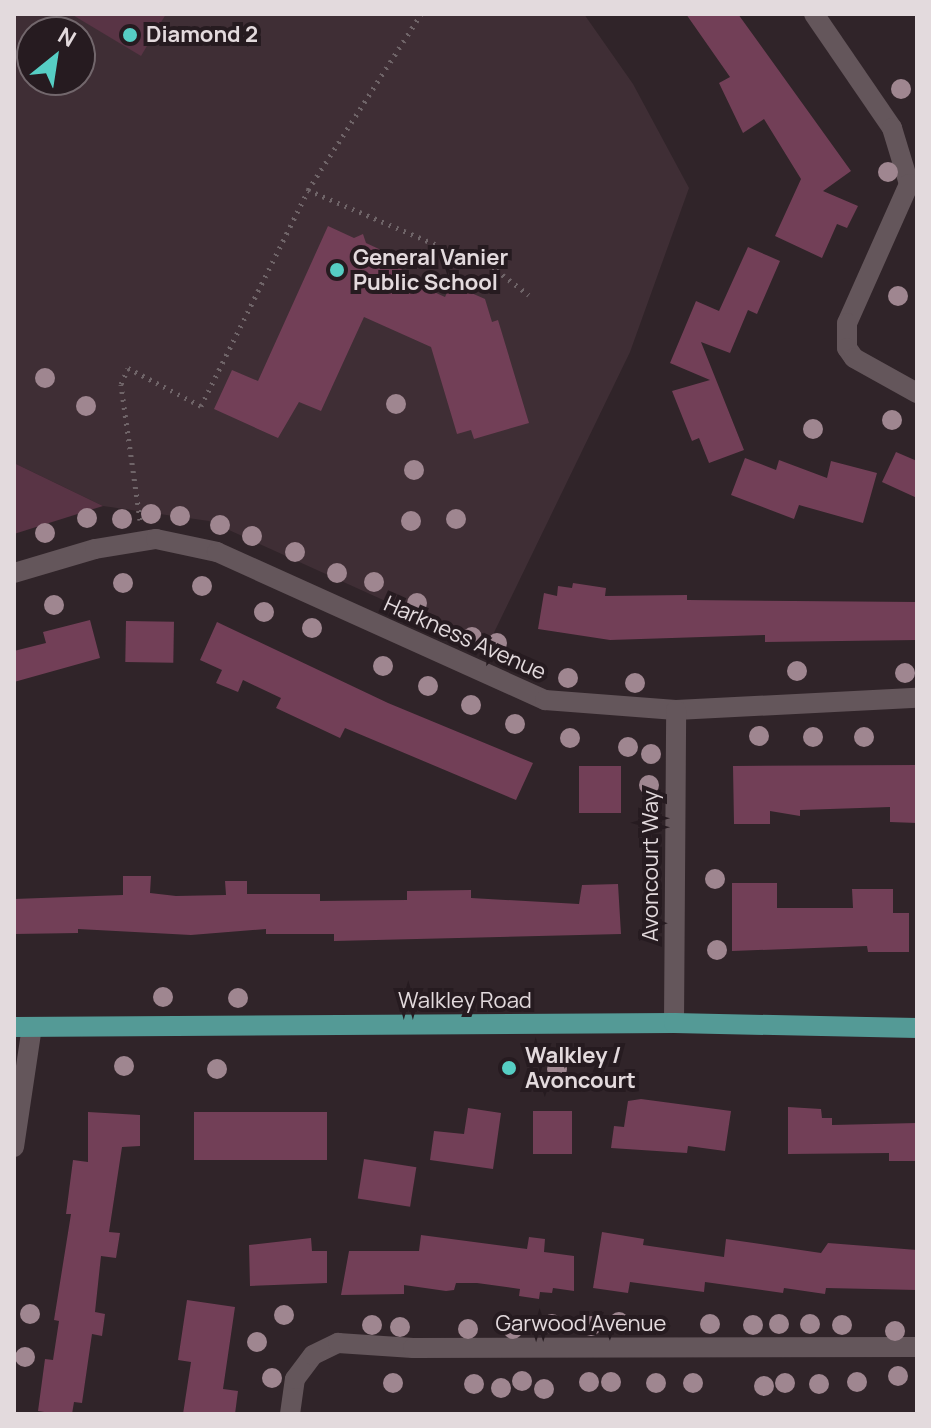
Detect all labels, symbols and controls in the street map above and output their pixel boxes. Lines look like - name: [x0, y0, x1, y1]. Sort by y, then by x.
- north arrow: [16, 16, 96, 96]
- text: N: [53, 20, 81, 54]
- place label: Diamond 2: [146, 22, 258, 48]
- marker: Diamond 2: [121, 26, 139, 44]
- place label: General Vanier Public School: [353, 244, 508, 296]
- marker: General Vanier Public School: [328, 261, 346, 279]
- street label: Harkness Avenue: [380, 590, 550, 686]
- street label: Avoncourt Way: [638, 790, 664, 942]
- street label: Walkley Road: [398, 988, 532, 1014]
- place label: Walkley / Avoncourt: [525, 1042, 636, 1094]
- marker: Walkley / Avoncourt: [500, 1059, 518, 1077]
- street label: Garwood Avenue: [496, 1311, 666, 1337]

